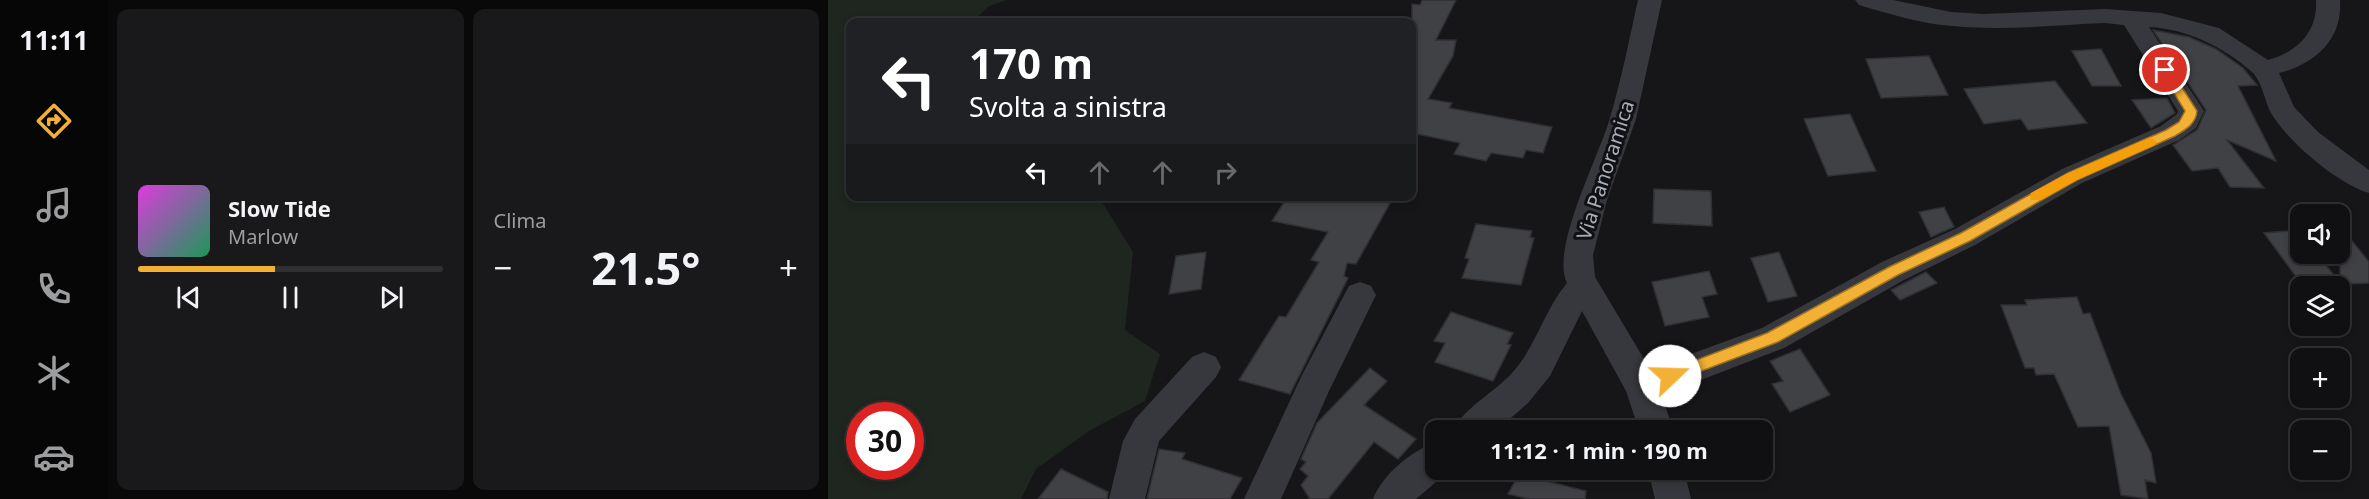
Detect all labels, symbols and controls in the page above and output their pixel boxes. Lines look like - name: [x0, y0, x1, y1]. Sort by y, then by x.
- text: 11:11: [19, 21, 89, 58]
- text: 170 m: [969, 34, 1093, 91]
- icon: left: [870, 42, 948, 120]
- pin: [2139, 44, 2190, 95]
- icon: arrive: [2148, 53, 2181, 86]
- text: Svolta a sinistra: [969, 88, 1167, 125]
- street label: Via Panoramica: [1570, 97, 1640, 243]
- icon: directions: [33, 100, 75, 142]
- icon: left: [1020, 156, 1053, 189]
- icon: ahead: [1083, 156, 1116, 189]
- icon: ahead: [1146, 156, 1179, 189]
- icon: right: [1209, 156, 1242, 189]
- icon: music: [33, 184, 75, 226]
- text: Slow Tide: [228, 193, 331, 223]
- map controls: [2290, 204, 2350, 480]
- button: sound: [2290, 204, 2350, 264]
- text: Clima: [494, 207, 546, 234]
- text: Marlow: [228, 223, 298, 250]
- text: 21.5°: [591, 237, 700, 298]
- text: −: [494, 245, 512, 290]
- text: +: [779, 245, 798, 290]
- icon: phone: [33, 268, 75, 310]
- button: layers: [2290, 276, 2350, 336]
- icon: previous: [172, 281, 205, 314]
- icon: pause: [274, 281, 307, 314]
- icon: next: [375, 281, 408, 314]
- position arrow: [1638, 344, 1702, 408]
- button: +: [2290, 348, 2350, 408]
- icon: climate: [33, 352, 75, 394]
- speed limit sign: 30: [846, 402, 924, 480]
- button: −: [2290, 420, 2350, 480]
- text: 11:12 · 1 min · 190 m: [1490, 435, 1708, 465]
- icon: car: [33, 436, 75, 478]

